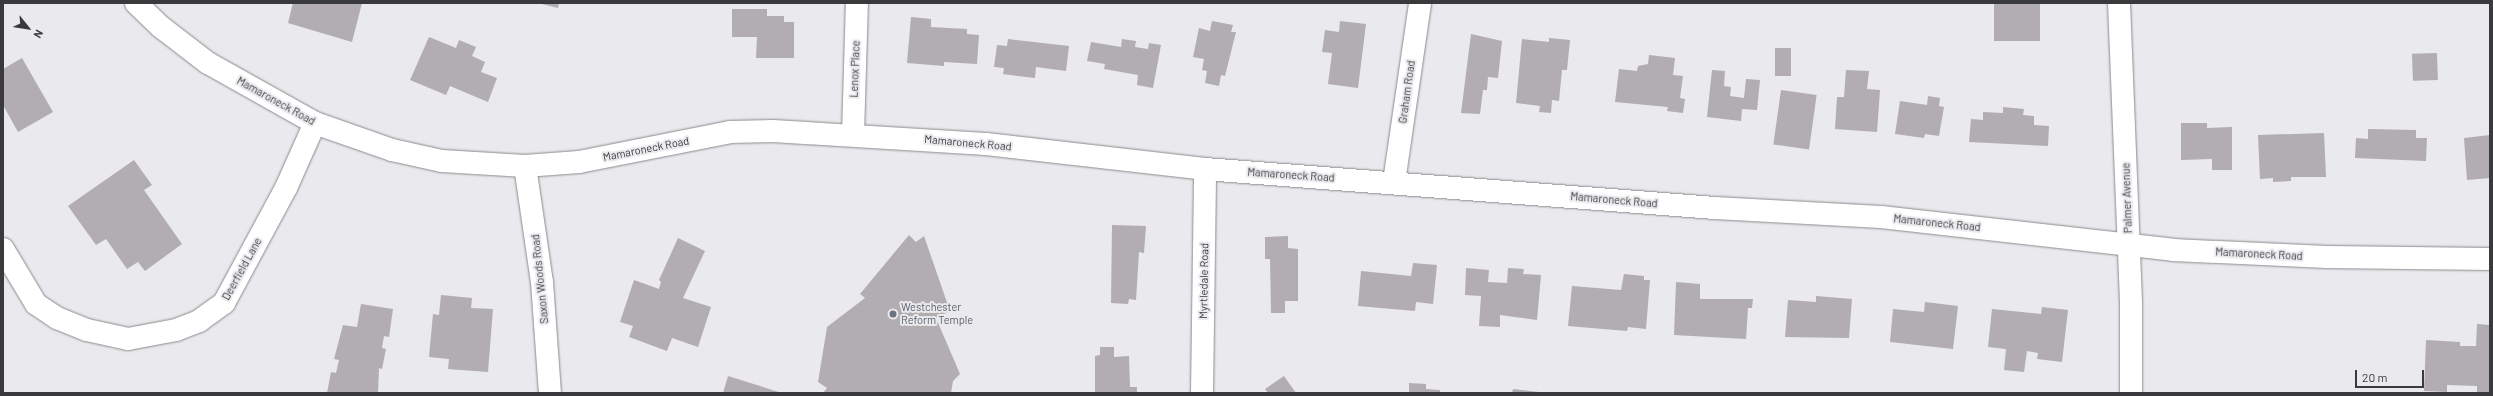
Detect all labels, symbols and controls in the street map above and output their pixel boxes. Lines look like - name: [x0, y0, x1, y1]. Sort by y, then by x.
- north arrow: [8, 8, 48, 48]
- text: N: [31, 28, 46, 41]
- street label: Lenox Place: [847, 40, 863, 98]
- street label: Graham Road: [1396, 60, 1418, 124]
- street label: Mamaroneck Road: [234, 74, 318, 128]
- street label: Mamaroneck Road: [924, 133, 1012, 153]
- street label: Mamaroneck Road: [602, 134, 690, 164]
- street label: Palmer Avenue: [2119, 162, 2135, 234]
- street label: Mamaroneck Road: [1247, 165, 1335, 185]
- street label: Mamaroneck Road: [1570, 190, 1658, 210]
- street label: Mamaroneck Road: [1893, 212, 1981, 234]
- street label: Saxon Woods Road: [529, 234, 551, 324]
- street label: Deerfield Lane: [219, 235, 265, 303]
- street label: Myrtledale Road: [1197, 243, 1211, 319]
- street label: Mamaroneck Road: [2215, 245, 2303, 263]
- place label: Westchester Reform Temple: [901, 301, 973, 327]
- marker: Westchester Reform Temple: [888, 309, 898, 319]
- scale bar: [2357, 362, 2426, 388]
- text: 20 m: [2362, 370, 2388, 384]

